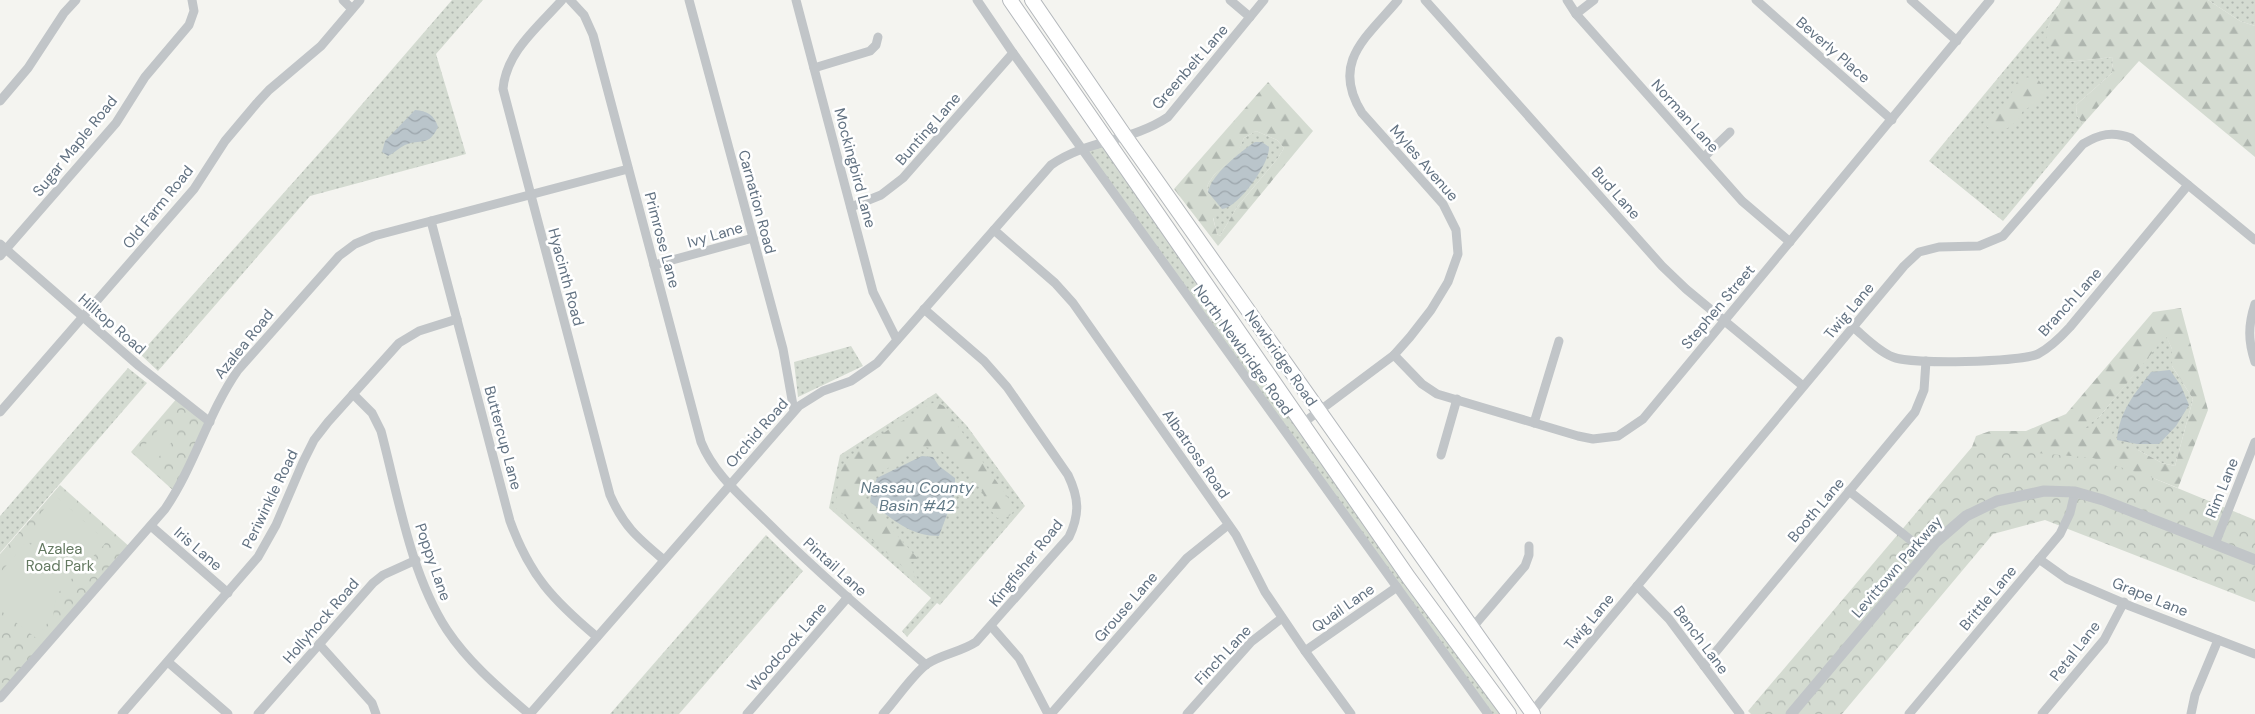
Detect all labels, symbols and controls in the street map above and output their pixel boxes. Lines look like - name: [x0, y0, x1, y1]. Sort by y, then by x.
- street label: Beverly Place: [1792, 12, 1874, 88]
- street label: Greenbelt Lane: [1147, 20, 1233, 114]
- street label: Norman Lane: [1647, 75, 1723, 157]
- street label: Bunting Lane: [891, 89, 965, 169]
- street label: Sugar Maple Road: [28, 91, 122, 201]
- street label: Mockingbird Lane: [829, 106, 881, 230]
- street label: Myles Avenue: [1385, 120, 1463, 206]
- street label: Carnation Road: [734, 148, 780, 256]
- street label: Old Farm Road: [118, 161, 198, 253]
- street label: Bud Lane: [1587, 162, 1645, 224]
- street label: Primrose Lane: [640, 190, 684, 290]
- street label: Ivy Lane: [685, 218, 745, 252]
- street label: Hyacinth Road: [543, 226, 589, 328]
- street label: Stephen Street: [1677, 260, 1759, 353]
- street label: Branch Lane: [2034, 263, 2106, 341]
- street label: Twig Lane: [1819, 278, 1879, 344]
- street label: North Newbridge Road: [1190, 281, 1296, 419]
- street label: Hilltop Road: [74, 289, 150, 359]
- street label: Azalea Road: [210, 305, 278, 383]
- street label: Newbridge Road: [1241, 306, 1321, 410]
- street label: Buttercup Lane: [480, 384, 526, 492]
- street label: Orchid Road: [721, 394, 793, 472]
- street label: Albatross Road: [1158, 405, 1234, 503]
- street label: Periwinkle Road: [237, 446, 303, 552]
- street label: Rim Lane: [2201, 455, 2243, 521]
- street label: Booth Lane: [1783, 474, 1849, 546]
- water label: Nassau County Basin #42: [860, 477, 975, 516]
- street label: Levittown Parkway: [1847, 511, 1947, 622]
- street label: Kingfisher Road: [985, 515, 1067, 611]
- street label: Poppy Lane: [410, 521, 456, 603]
- street label: Iris Lane: [170, 523, 226, 575]
- street label: Pintail Lane: [799, 533, 871, 601]
- park label: Azalea Road Park: [26, 539, 95, 576]
- street label: Brittle Lane: [1955, 561, 2021, 635]
- street label: Grouse Lane: [1090, 567, 1162, 647]
- street label: Grape Lane: [2109, 573, 2191, 621]
- street label: Hollyhock Road: [278, 574, 364, 668]
- street label: Quail Lane: [1308, 579, 1378, 637]
- street label: Twig Lane: [1559, 589, 1619, 655]
- street label: Woodcock Lane: [743, 598, 831, 696]
- street label: Bench Lane: [1669, 602, 1733, 678]
- street label: Petal Lane: [2045, 617, 2105, 685]
- street label: Finch Lane: [1190, 621, 1256, 689]

